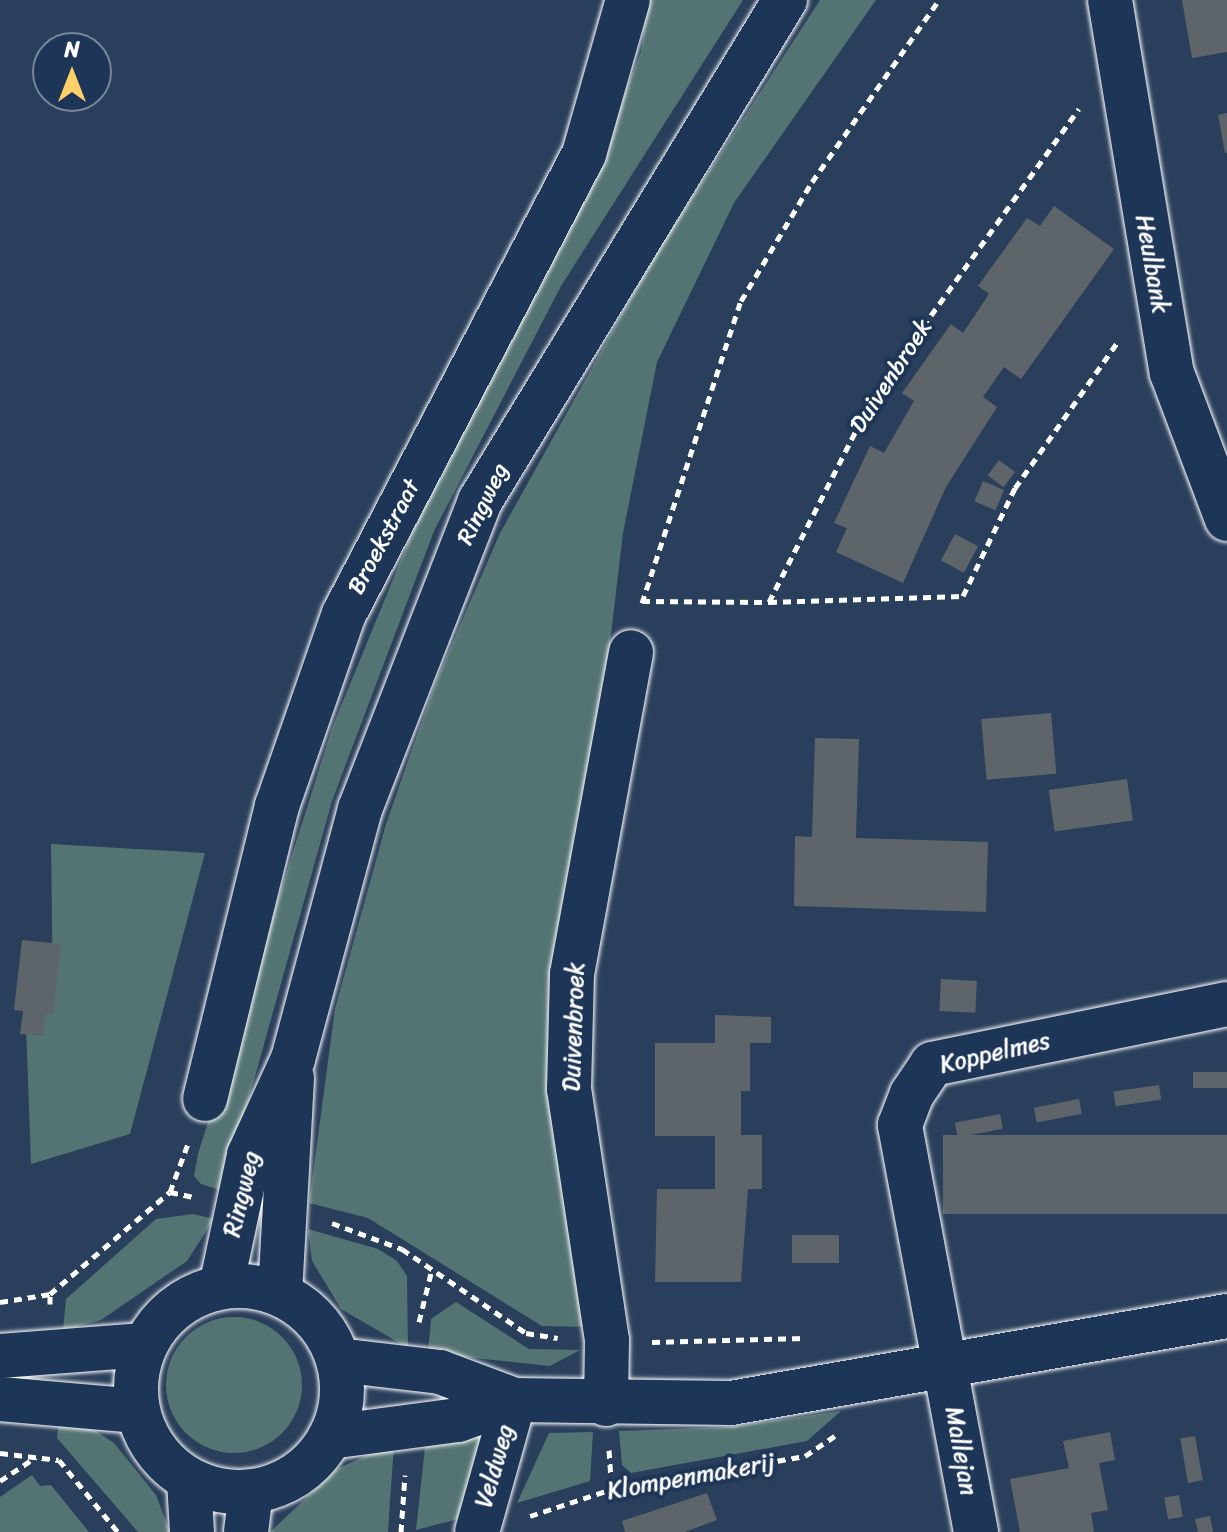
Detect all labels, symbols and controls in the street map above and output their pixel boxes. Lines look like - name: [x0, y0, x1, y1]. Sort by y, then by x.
- text: N: [64, 30, 80, 69]
- north arrow: [32, 32, 112, 112]
- street label: Heulbank: [1129, 212, 1175, 316]
- street label: Duivenbroek: [844, 314, 938, 438]
- street label: Ringweg: [451, 458, 515, 550]
- street label: Broekstraat: [342, 475, 426, 599]
- street label: Duivenbroek: [557, 962, 591, 1092]
- street label: Koppelmes: [937, 1026, 1053, 1080]
- street label: Ringweg: [217, 1148, 267, 1240]
- street label: Mallejan: [939, 1404, 983, 1498]
- street label: Veldweg: [469, 1421, 521, 1511]
- street label: Klompenmakerij: [605, 1448, 777, 1506]

